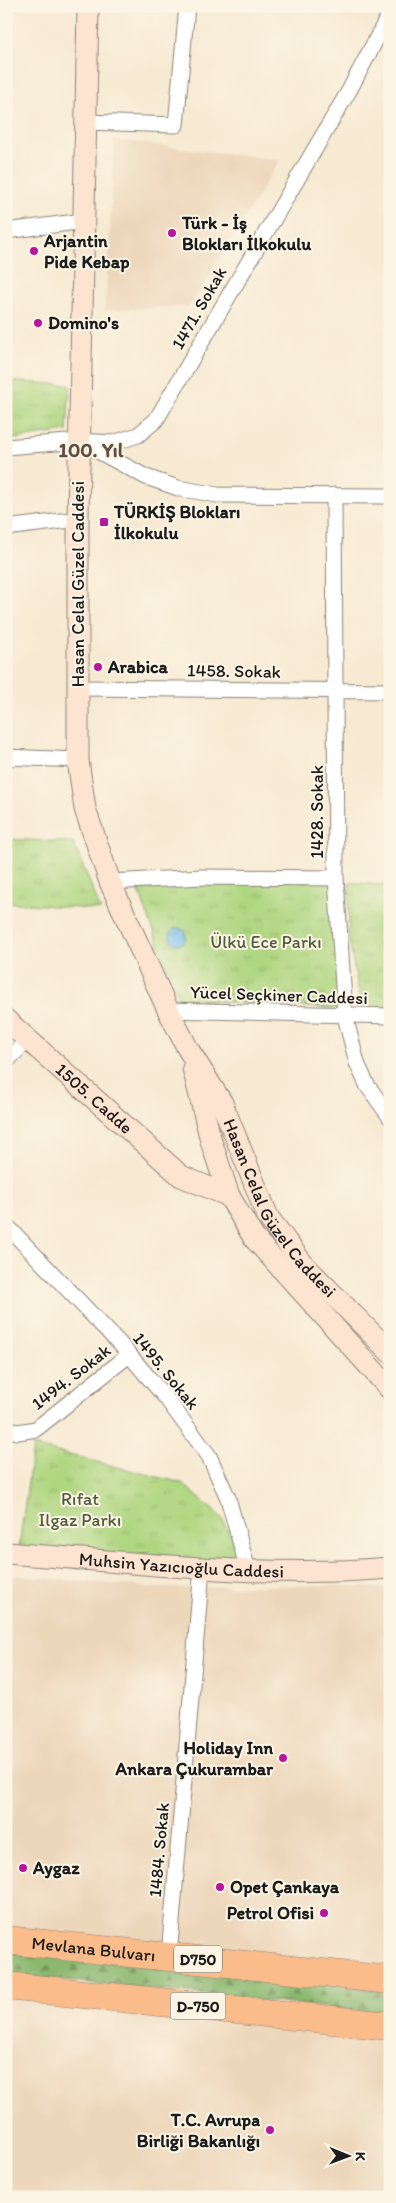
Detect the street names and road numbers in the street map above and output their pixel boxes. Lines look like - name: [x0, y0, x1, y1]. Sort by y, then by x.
- street label: 1471. Sokak: [167, 263, 231, 353]
- street label: Hasan Celal Güzel Caddesi: [67, 481, 89, 687]
- street label: 1458. Sokak: [187, 659, 281, 683]
- street label: 1428. Sokak: [306, 765, 328, 859]
- street label: Yücel Seçkiner Caddesi: [190, 981, 368, 1009]
- street label: 1505. Cadde: [51, 1058, 137, 1139]
- street label: Hasan Celal Güzel Caddesi: [218, 1115, 341, 1302]
- street label: 1495. Sokak: [128, 1328, 204, 1414]
- street label: 1494. Sokak: [27, 1339, 115, 1415]
- street label: Muhsin Yazıcıoğlu Caddesi: [78, 1548, 284, 1582]
- street label: 1484. Sokak: [144, 1802, 174, 1898]
- street label: Mevlana Bulvarı: [31, 1932, 157, 1967]
- road number: D750: [174, 1946, 222, 1972]
- road number: D-750: [170, 1992, 226, 2020]

